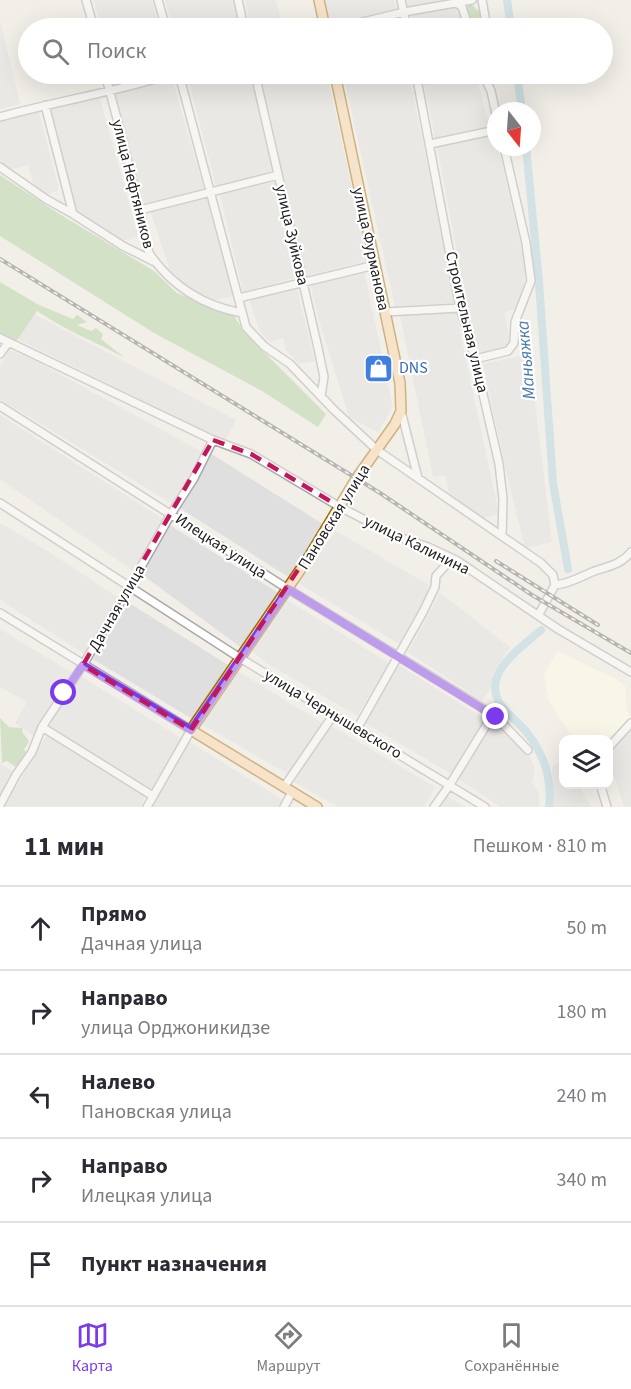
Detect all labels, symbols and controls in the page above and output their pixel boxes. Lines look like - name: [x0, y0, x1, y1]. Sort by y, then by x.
- search box: [18, 18, 613, 84]
- icon: search: [39, 35, 72, 68]
- text: Поиск: [87, 35, 146, 67]
- north arrow: [487, 102, 541, 156]
- street label: улица Нефтяников: [106, 117, 160, 251]
- street label: улица Зуйкова: [270, 182, 314, 288]
- street label: улица Фурманова: [347, 185, 395, 313]
- street label: Строительная улица: [440, 249, 494, 395]
- water label: Маньяжка: [510, 319, 542, 400]
- shop icon: DNS: [362, 352, 394, 384]
- place label: DNS: [399, 357, 428, 379]
- street label: Пановская улица: [293, 460, 375, 574]
- street label: Илецкая улица: [171, 508, 271, 584]
- street label: улица Калинина: [360, 510, 474, 580]
- street label: Дачная улица: [83, 560, 151, 656]
- street label: улица Чернышевского: [260, 664, 406, 764]
- route start: [50, 679, 76, 705]
- route end: [482, 703, 508, 729]
- map controls: [559, 735, 613, 789]
- button: layers: [559, 735, 613, 789]
- text: 11 мин: [24, 828, 104, 865]
- text: Пешком · 810 m: [473, 832, 607, 860]
- text: Прямо: [81, 898, 147, 930]
- icon: ahead: [24, 912, 57, 945]
- text: 50 m: [567, 914, 607, 942]
- text: Дачная улица: [81, 930, 202, 958]
- text: Направо: [81, 982, 168, 1014]
- icon: right: [24, 996, 57, 1029]
- text: 180 m: [557, 998, 607, 1026]
- text: улица Орджоникидзе: [81, 1014, 270, 1042]
- text: Налево: [81, 1066, 155, 1098]
- icon: left: [24, 1080, 57, 1113]
- text: 240 m: [557, 1082, 607, 1110]
- text: Пановская улица: [81, 1098, 232, 1126]
- text: Направо: [81, 1150, 168, 1182]
- icon: right: [24, 1164, 57, 1197]
- text: 340 m: [557, 1166, 607, 1194]
- text: Илецкая улица: [81, 1182, 212, 1210]
- icon: arrive: [24, 1248, 57, 1281]
- text: Пункт назначения: [81, 1248, 267, 1280]
- tab: Карта: [72, 1319, 113, 1377]
- tab: Маршрут: [256, 1319, 321, 1377]
- tab: Сохранённые: [464, 1319, 559, 1377]

